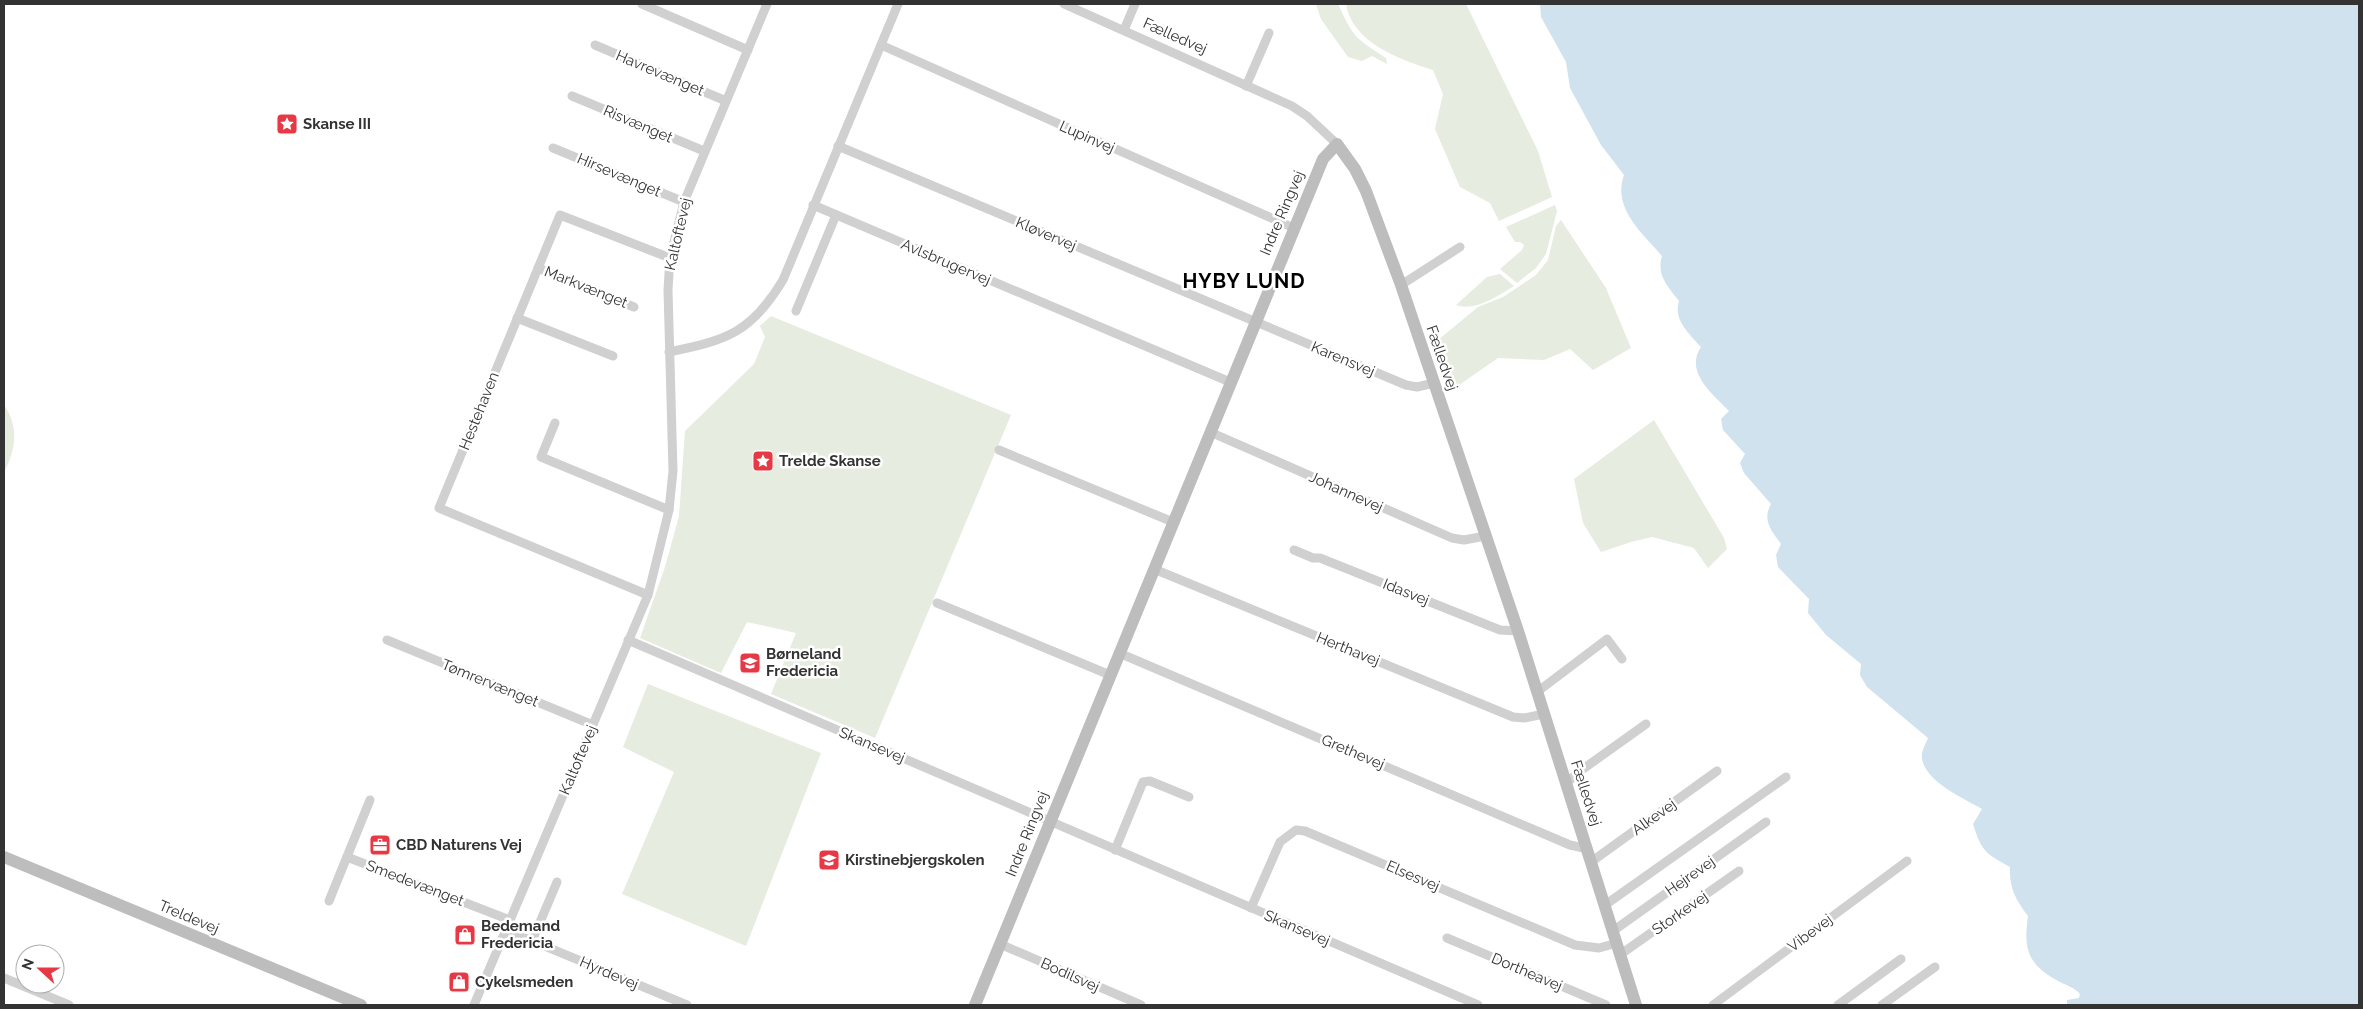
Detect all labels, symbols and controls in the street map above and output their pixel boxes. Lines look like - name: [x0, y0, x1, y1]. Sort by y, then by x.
- street label: Fælledvej: [1140, 14, 1210, 58]
- street label: Havrevænget: [613, 46, 707, 100]
- street label: Risvænget: [601, 101, 675, 147]
- place icon: Skanse III: [275, 112, 299, 136]
- place label: Skanse III: [303, 115, 371, 133]
- street label: Lupinvej: [1057, 117, 1117, 157]
- street label: Hirsevænget: [575, 149, 663, 201]
- street label: Indre Ringvej: [1256, 168, 1308, 258]
- street label: Kaltoftevej: [661, 196, 695, 272]
- street label: Kløvervej: [1013, 213, 1079, 255]
- street label: Avlsbrugervej: [898, 235, 994, 289]
- street label: Markvænget: [542, 262, 630, 312]
- district label: HYBY LUND: [1182, 269, 1306, 293]
- street label: Fælledvej: [1422, 323, 1462, 393]
- street label: Karensvej: [1308, 338, 1378, 380]
- street label: Hestehaven: [455, 369, 503, 453]
- place icon: Trelde Skanse: [751, 449, 775, 473]
- place label: Trelde Skanse: [779, 452, 881, 470]
- street label: Johannevej: [1306, 468, 1386, 516]
- street label: Idasvej: [1380, 575, 1432, 609]
- street label: Herthavej: [1314, 628, 1382, 670]
- place label: Børneland Fredericia: [766, 645, 842, 680]
- school or university icon: Børneland Fredericia: [738, 651, 762, 675]
- street label: Tømrervænget: [439, 655, 541, 711]
- street label: Kaltoftevej: [555, 722, 601, 798]
- street label: Skansevej: [836, 723, 908, 767]
- street label: Grethevej: [1319, 731, 1387, 773]
- street label: Fælledvej: [1567, 758, 1605, 828]
- street label: Indre Ringvej: [1002, 789, 1052, 879]
- street label: Alkevej: [1628, 795, 1680, 839]
- office icon: CBD Naturens Vej: [368, 833, 392, 857]
- place label: CBD Naturens Vej: [396, 836, 522, 854]
- school or university icon: Kirstinebjergskolen: [817, 848, 841, 872]
- place label: Kirstinebjergskolen: [845, 851, 985, 869]
- street label: Hejrevej: [1662, 852, 1718, 900]
- street label: Smedevænget: [364, 856, 466, 910]
- street label: Elsesvej: [1384, 857, 1442, 895]
- street label: Storkevej: [1649, 887, 1711, 939]
- street label: Treldevej: [156, 896, 222, 938]
- street label: Skansevej: [1261, 906, 1333, 950]
- street label: Vibevej: [1784, 910, 1836, 956]
- place label: Bedemand Fredericia: [481, 917, 560, 952]
- shop icon: Bedemand Fredericia: [453, 923, 477, 947]
- north arrow: [15, 944, 65, 994]
- street label: Dortheavej: [1489, 949, 1565, 995]
- street label: Hyrdevej: [577, 953, 641, 993]
- street label: Bodilsvej: [1038, 954, 1102, 996]
- text: N: [18, 956, 37, 972]
- shop icon: Cykelsmeden: [447, 970, 471, 994]
- place label: Cykelsmeden: [475, 973, 573, 991]

